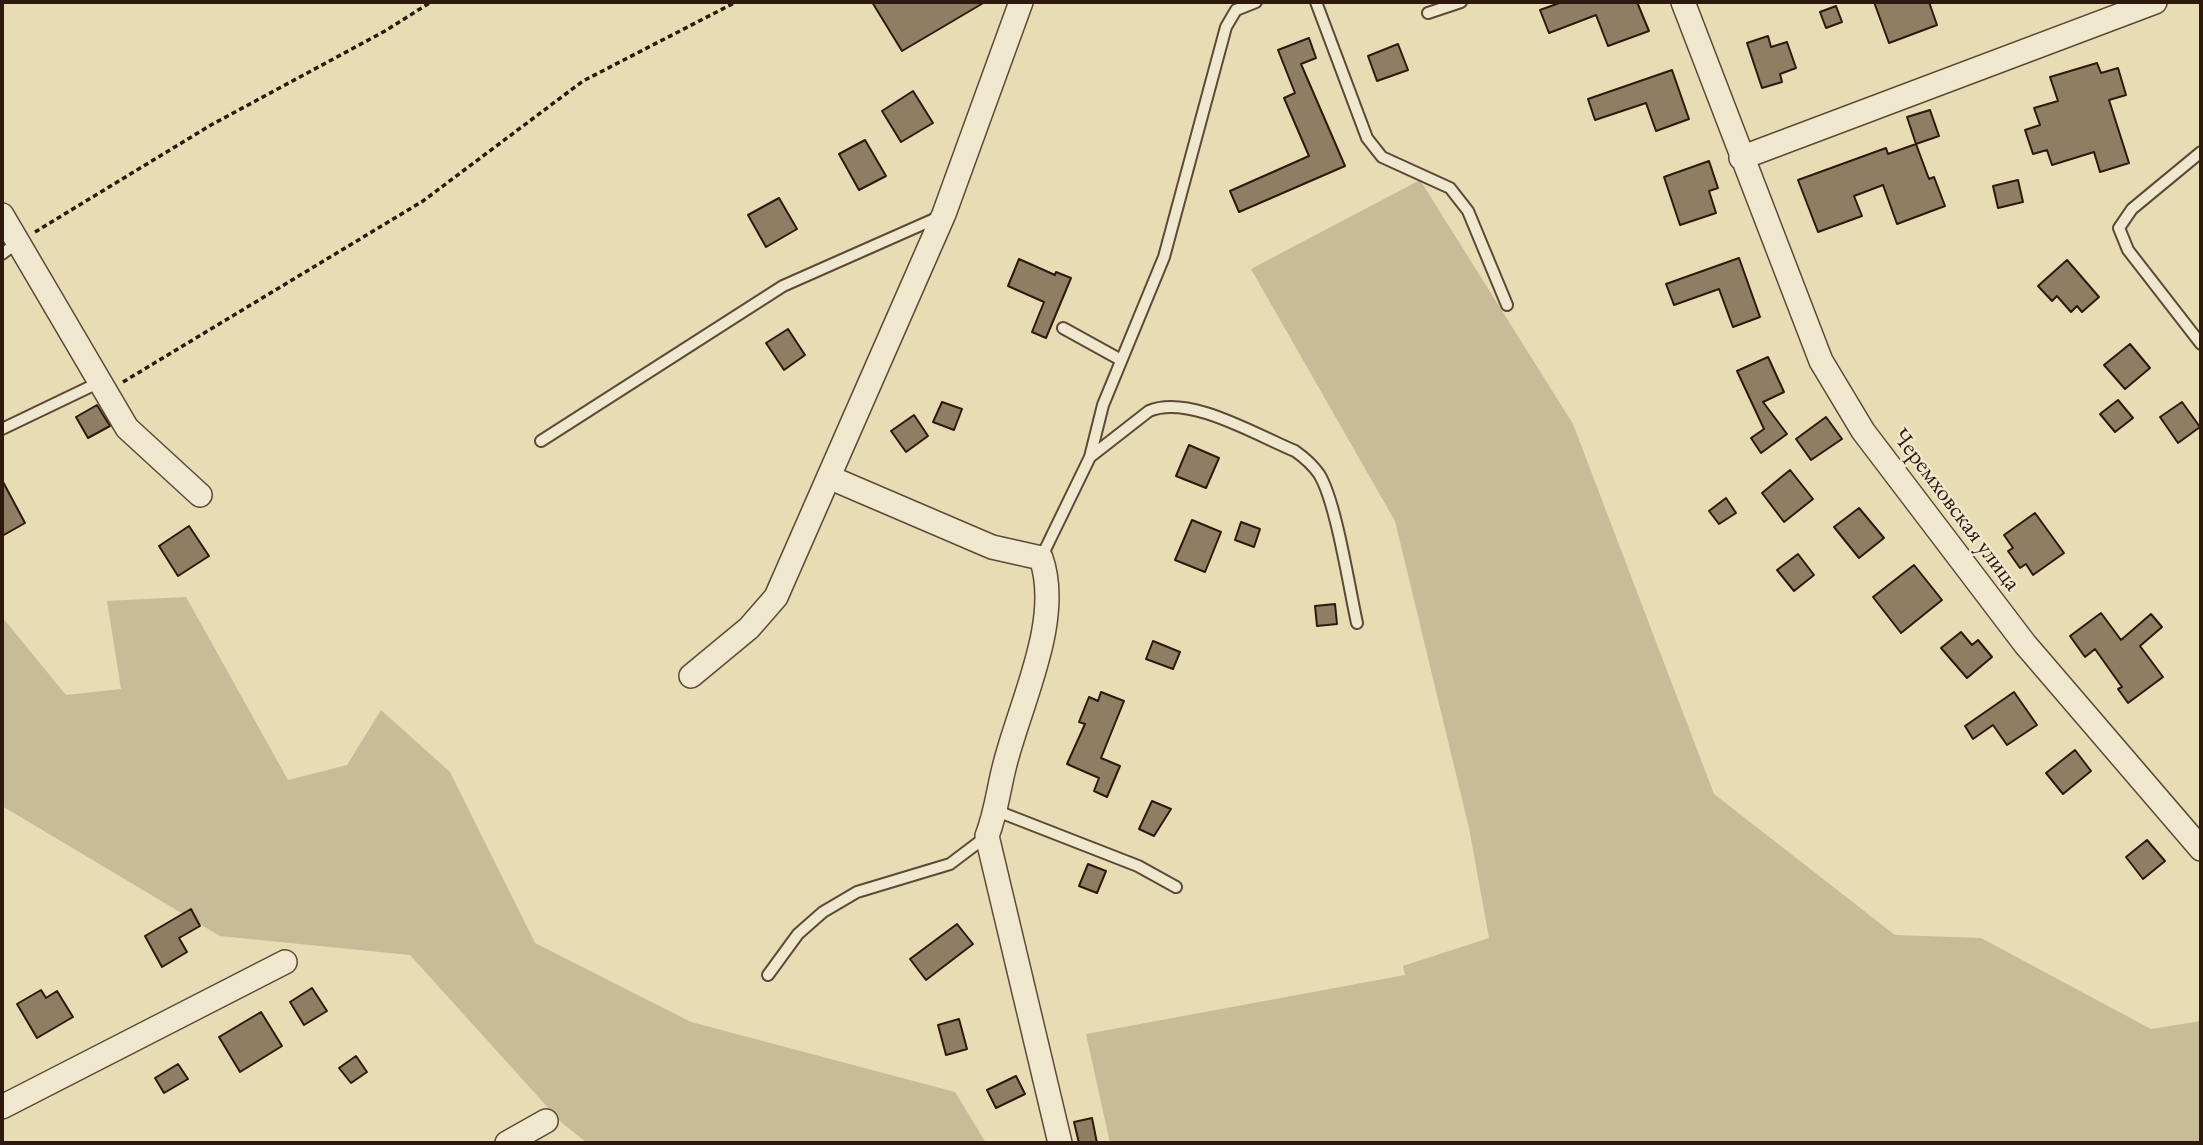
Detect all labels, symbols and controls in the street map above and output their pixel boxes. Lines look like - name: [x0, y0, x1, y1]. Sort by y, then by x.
- street label: Черемховская улица: [1886, 423, 2026, 597]

